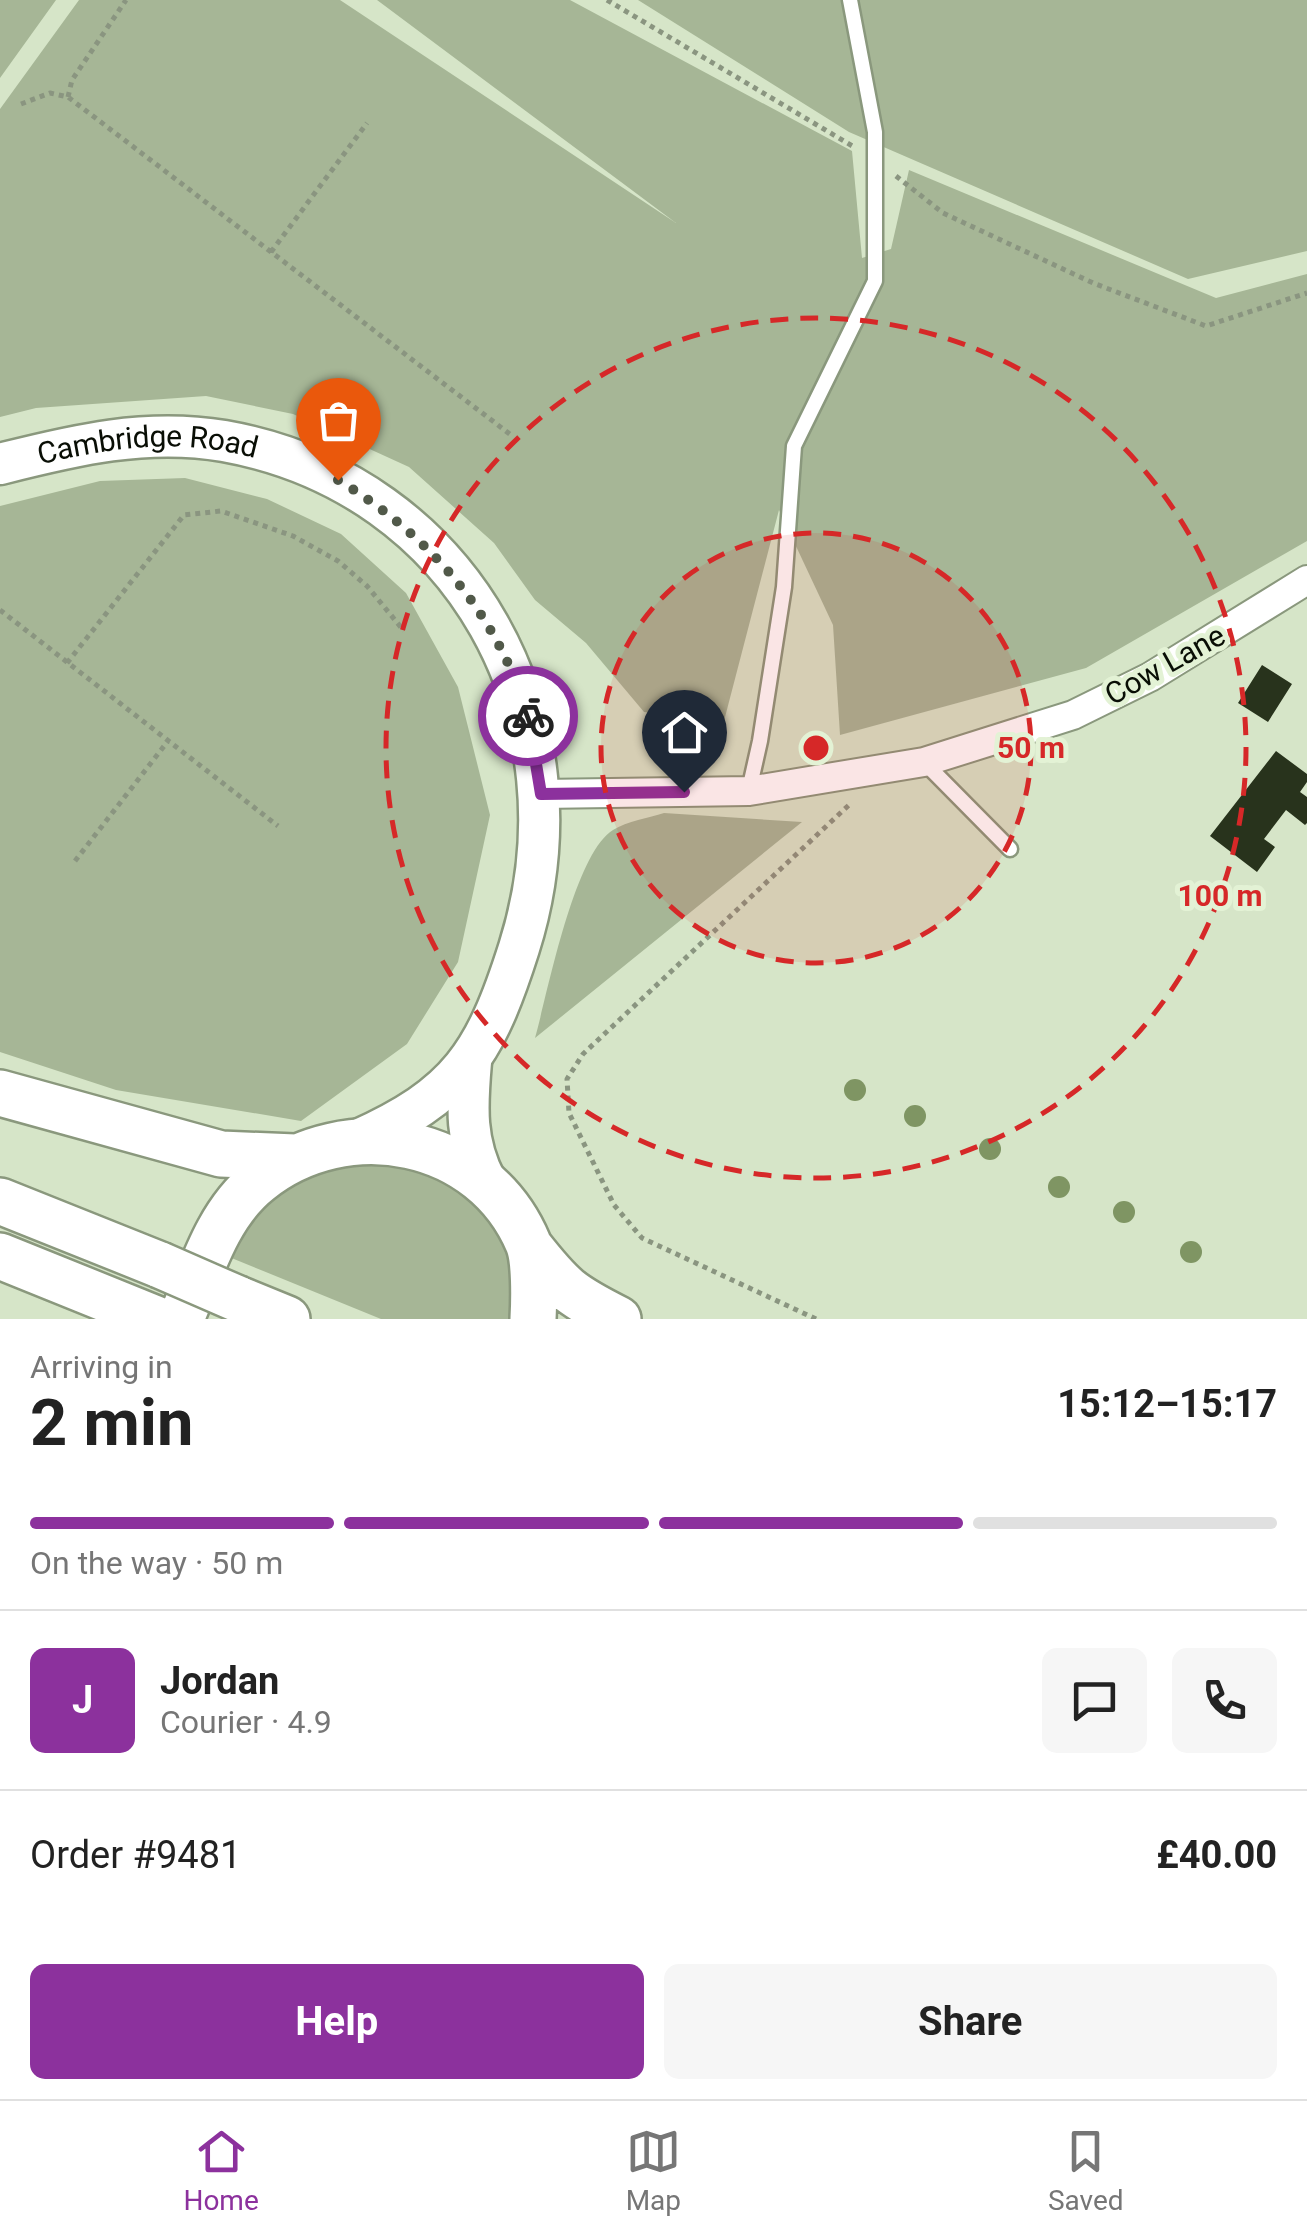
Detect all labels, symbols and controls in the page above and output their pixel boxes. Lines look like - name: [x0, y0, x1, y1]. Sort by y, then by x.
- pin: [296, 378, 381, 481]
- icon: bag: [311, 393, 366, 448]
- street label: Cambridge Road: [34, 418, 262, 471]
- street label: Cow Lane: [1099, 617, 1231, 712]
- courier: [478, 666, 578, 766]
- icon: bike: [501, 689, 556, 744]
- pin: [642, 690, 727, 793]
- icon: home: [657, 705, 712, 760]
- centre of rings: [798, 730, 834, 766]
- text: 50 m: [997, 730, 1065, 765]
- text: 100 m: [1177, 878, 1263, 913]
- text: Arriving in: [30, 1348, 173, 1386]
- text: 15:12–15:17: [1057, 1382, 1277, 1426]
- text: 2 min: [30, 1385, 193, 1461]
- text: On the way · 50 m: [30, 1544, 283, 1582]
- button: chat: [1042, 1648, 1147, 1753]
- button: phone: [1172, 1648, 1277, 1753]
- text: Jordan: [160, 1659, 279, 1703]
- text: J: [72, 1678, 93, 1722]
- text: Courier · 4.9: [160, 1703, 332, 1741]
- text: Order #9481: [30, 1833, 241, 1877]
- text: £40.00: [1156, 1833, 1277, 1877]
- button: Help: [30, 1964, 644, 2079]
- button: Share: [664, 1964, 1277, 2079]
- tab: Home: [183, 2124, 259, 2217]
- tab: Map: [626, 2124, 681, 2217]
- tab: Saved: [1048, 2124, 1124, 2217]

